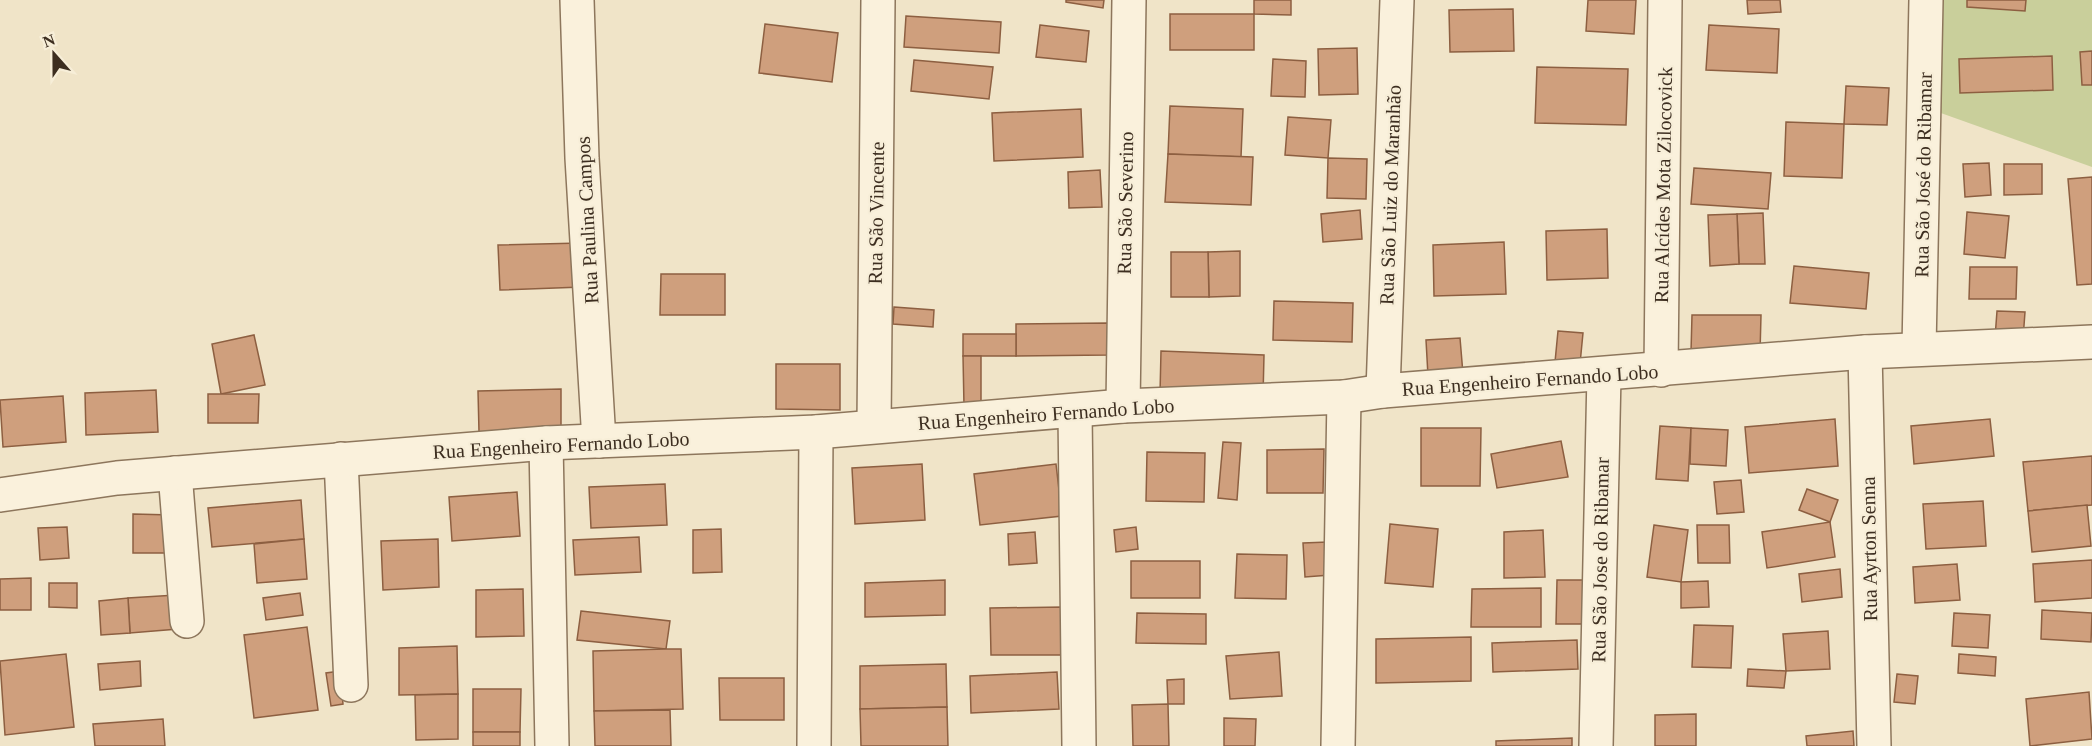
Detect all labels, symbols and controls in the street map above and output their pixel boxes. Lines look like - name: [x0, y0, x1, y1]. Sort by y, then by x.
- north arrow: [24, 24, 84, 84]
- text: N: [40, 30, 58, 50]
- street label: Rua Alcídes Mota Zilocovick: [1650, 67, 1676, 303]
- street label: Rua São José do Ribamar: [1910, 72, 1936, 278]
- street label: Rua São Luiz do Maranhão: [1375, 85, 1405, 305]
- street label: Rua São Severino: [1113, 131, 1137, 275]
- street label: Rua Paulina Campos: [572, 135, 603, 304]
- street label: Rua São Vincente: [864, 141, 888, 285]
- street label: Rua Engenheiro Fernando Lobo: [1401, 360, 1659, 401]
- street label: Rua Engenheiro Fernando Lobo: [917, 394, 1175, 435]
- street label: Rua Engenheiro Fernando Lobo: [432, 427, 690, 464]
- street label: Rua São Jose do Ribamar: [1587, 457, 1613, 663]
- street label: Rua Ayrton Senna: [1857, 476, 1882, 622]

